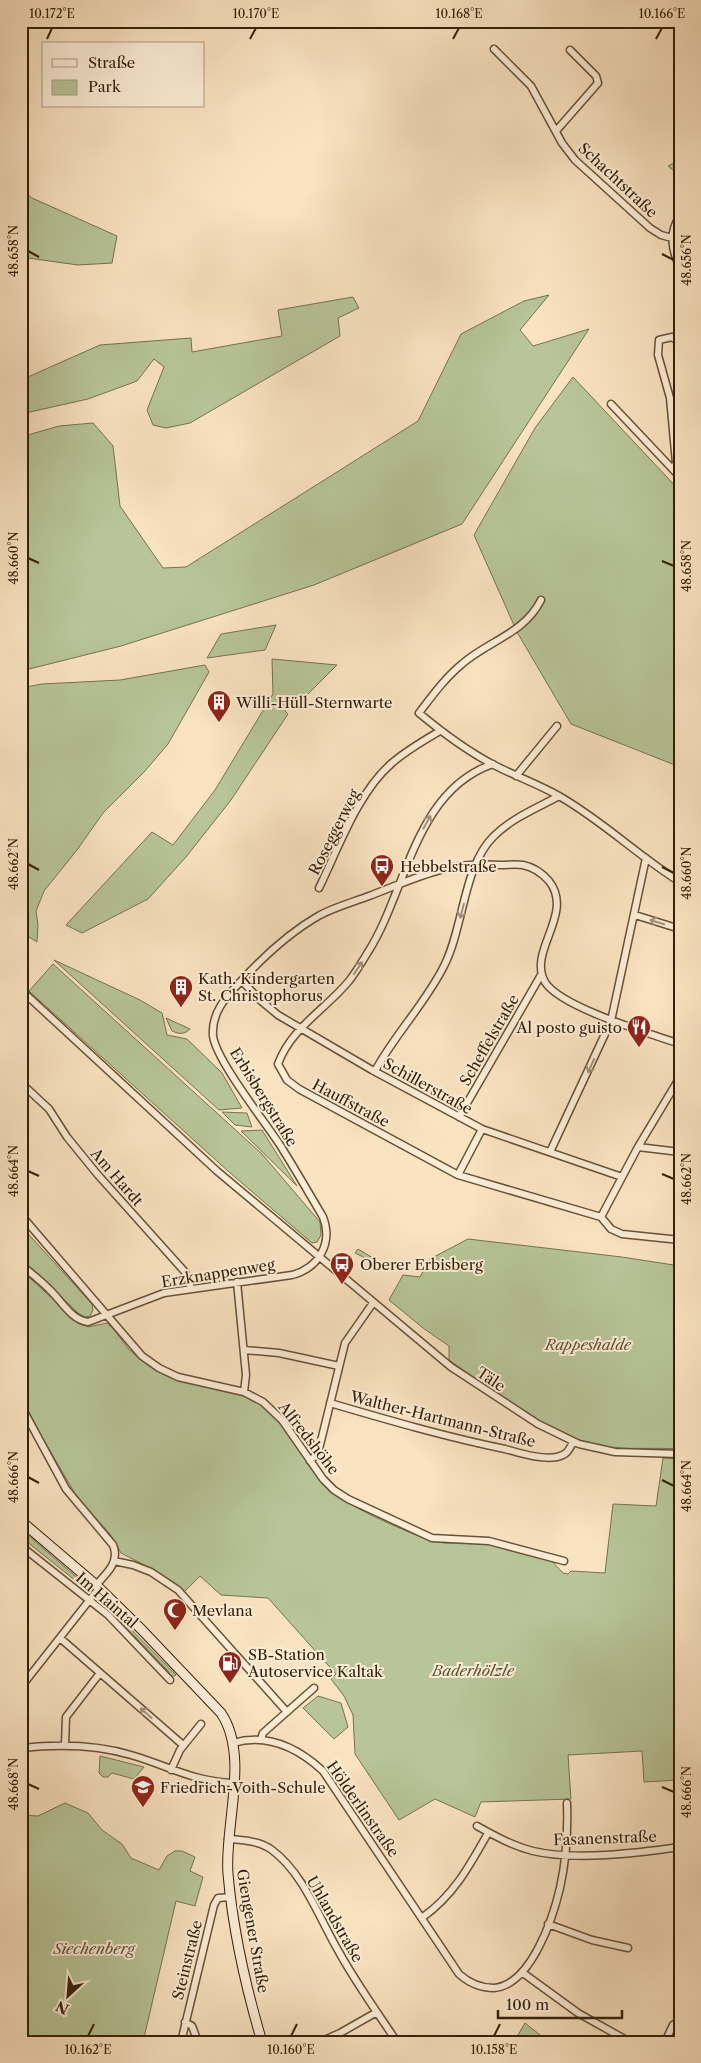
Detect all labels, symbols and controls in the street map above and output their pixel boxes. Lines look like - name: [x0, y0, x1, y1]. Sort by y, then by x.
- text: 10.172°E: [29, 6, 75, 21]
- text: 10.170°E: [233, 6, 279, 21]
- text: 10.168°E: [435, 6, 483, 21]
- text: 10.166°E: [639, 6, 685, 21]
- legend: [42, 42, 205, 108]
- text: Straße: [88, 53, 135, 72]
- text: Park: [88, 77, 122, 96]
- street label: Schachtstraße: [574, 138, 662, 222]
- text: 48.658°N: [6, 225, 21, 277]
- text: 48.656°N: [679, 234, 694, 286]
- text: 48.660°N: [6, 532, 21, 584]
- text: 48.658°N: [679, 540, 694, 592]
- building icon: Willi-Hüll-Sternwarte: [206, 689, 232, 723]
- place label: Willi-Hüll-Sternwarte: [235, 693, 393, 712]
- street label: Roseggerweg: [304, 786, 364, 878]
- one-way arrow: [423, 815, 433, 830]
- text: 48.662°N: [6, 838, 21, 890]
- text: 48.660°N: [679, 847, 694, 899]
- bus stop icon: Hebbelstraße: [369, 853, 395, 887]
- place label: Hebbelstraße: [400, 857, 497, 876]
- one-way arrow: [457, 903, 467, 919]
- one-way arrow: [650, 916, 666, 926]
- one-way arrow: [353, 961, 363, 975]
- place label: Kath. Kindergarten St. Christophorus: [198, 969, 335, 1005]
- building icon: Kath. Kindergarten St. Christophorus: [168, 974, 194, 1008]
- street label: Scheffelstraße: [455, 991, 523, 1089]
- restaurant icon: Al posto guisto: [626, 1014, 652, 1048]
- place label: Al posto guisto: [515, 1018, 622, 1037]
- street label: Erbisbergstraße: [226, 1044, 302, 1150]
- street label: Schillerstraße: [380, 1054, 476, 1118]
- one-way arrow: [585, 1058, 595, 1073]
- street label: Hauffstraße: [309, 1075, 393, 1131]
- street label: Am Hardt: [86, 1143, 148, 1210]
- text: 48.664°N: [6, 1145, 21, 1197]
- text: 48.662°N: [679, 1153, 694, 1205]
- bus stop icon: Oberer Erbisberg: [329, 1251, 355, 1285]
- street label: Erzknappenweg: [160, 1255, 276, 1291]
- place label: Oberer Erbisberg: [360, 1255, 483, 1274]
- park label: Rappeshalde: [544, 1335, 632, 1354]
- street label: Täle: [473, 1363, 509, 1395]
- street label: Walther-Hartmann-Straße: [348, 1387, 538, 1451]
- street label: Alfredshöhe: [274, 1397, 343, 1478]
- text: 48.666°N: [6, 1451, 21, 1503]
- text: 48.664°N: [679, 1460, 694, 1512]
- street label: Im Haintal: [72, 1568, 142, 1632]
- mosque icon: Mevlana: [162, 1597, 188, 1631]
- place label: Mevlana: [192, 1601, 253, 1620]
- place label: SB-Station Autoservice Kaltak: [247, 1645, 384, 1681]
- fuel station icon: SB-Station Autoservice Kaltak: [217, 1650, 243, 1684]
- park label: Baderhölzle: [431, 1661, 515, 1680]
- one-way arrow: [140, 1707, 153, 1718]
- street label: Hölderlinstraße: [323, 1757, 403, 1861]
- text: 48.668°N: [6, 1758, 21, 1810]
- text: 48.666°N: [679, 1766, 694, 1818]
- school or university icon: Friedrich-Voith-Schule: [130, 1774, 156, 1808]
- place label: Friedrich-Voith-Schule: [160, 1778, 326, 1797]
- street label: Fasanenstraße: [553, 1827, 657, 1849]
- street label: Giengener Straße: [233, 1867, 273, 1995]
- street label: Uhlandstraße: [303, 1872, 367, 1966]
- street label: Steinstraße: [168, 1918, 206, 2002]
- park label: Siechenberg: [52, 1939, 136, 1958]
- north arrow: [42, 1970, 92, 2020]
- scale bar: [498, 1988, 622, 2020]
- text: 100 m: [506, 1995, 549, 2014]
- text: N: [53, 1997, 72, 2018]
- text: 10.162°E: [65, 2042, 111, 2057]
- text: 10.160°E: [267, 2042, 315, 2057]
- text: 10.158°E: [471, 2042, 517, 2057]

